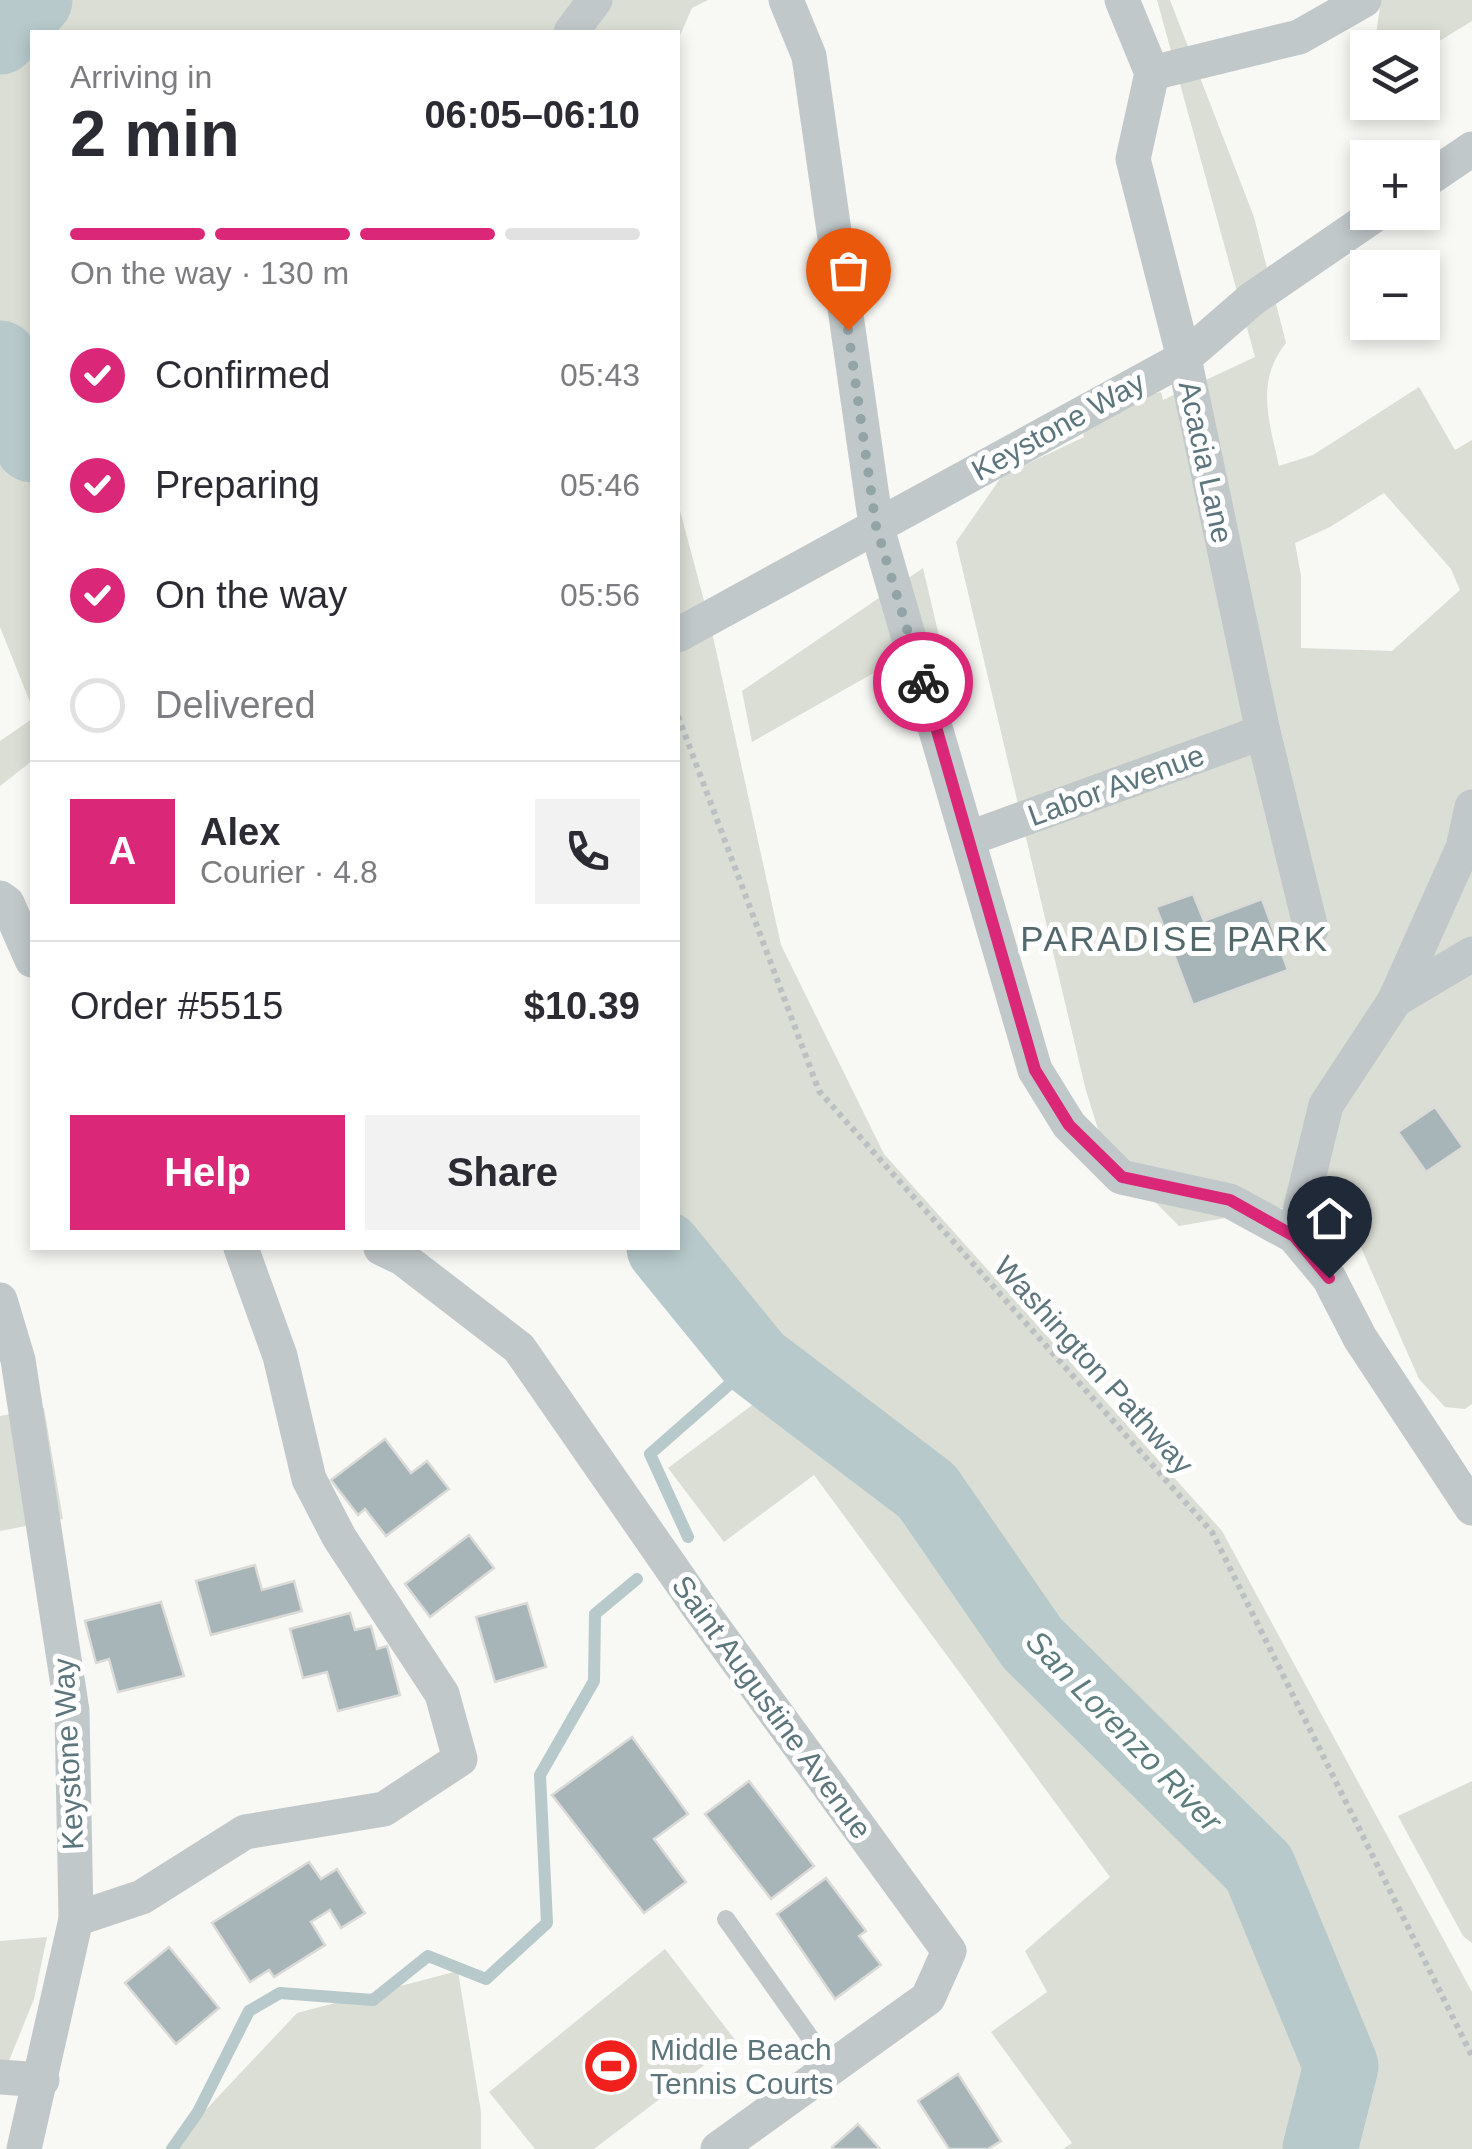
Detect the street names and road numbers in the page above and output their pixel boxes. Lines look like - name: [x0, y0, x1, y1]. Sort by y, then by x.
- street label: Keystone Way: [966, 365, 1150, 487]
- street label: Acacia Lane: [1173, 378, 1239, 546]
- street label: Labor Avenue: [1024, 738, 1208, 832]
- street label: Washington Pathway: [988, 1250, 1200, 1480]
- street label: Saint Augustine Avenue: [666, 1569, 878, 1845]
- street label: Keystone Way: [46, 1657, 90, 1851]

